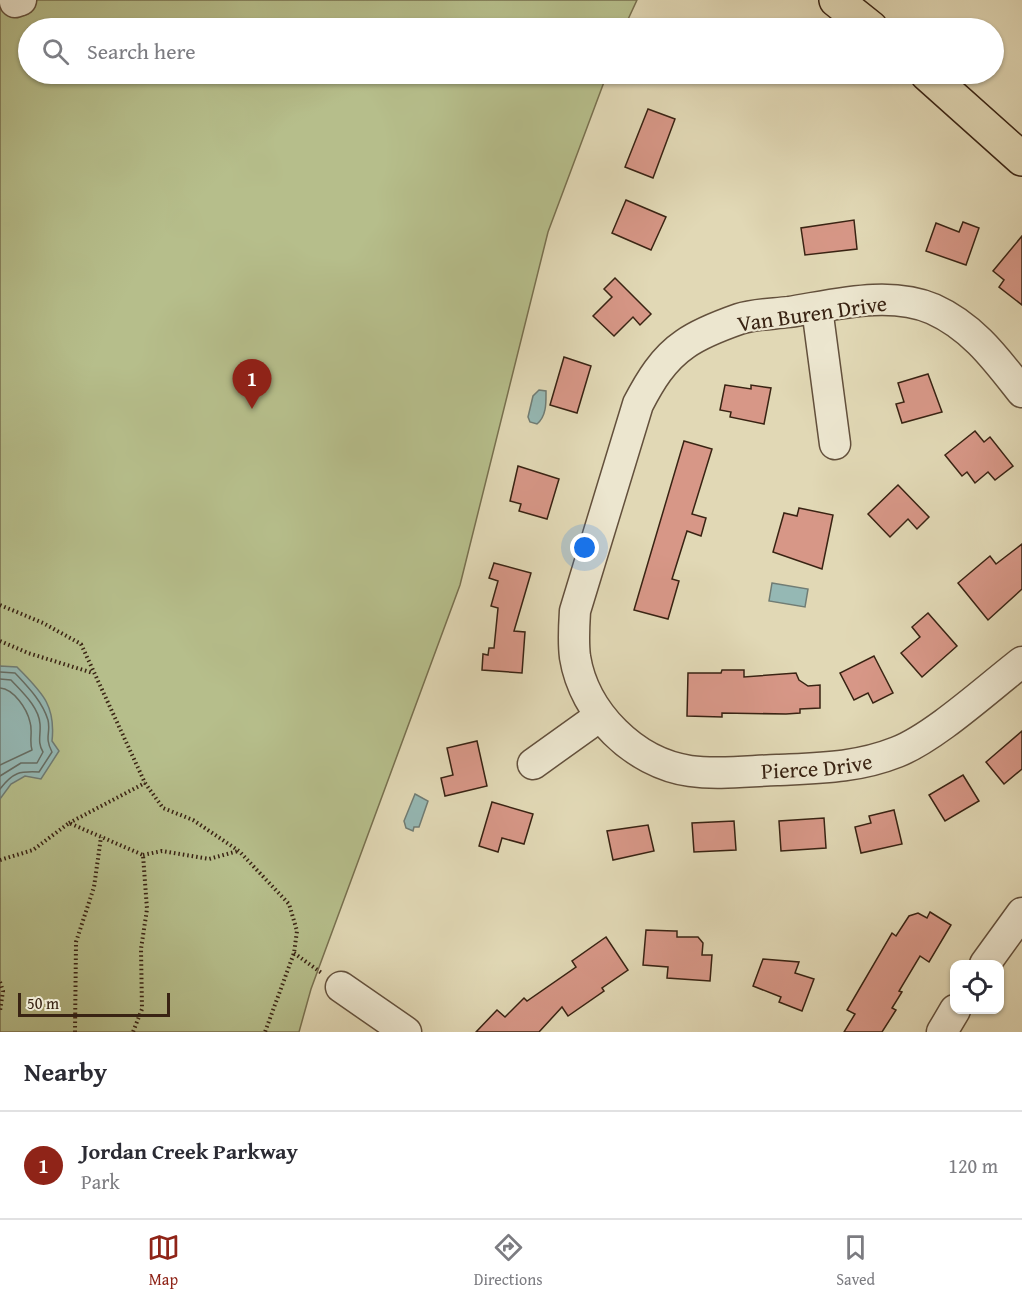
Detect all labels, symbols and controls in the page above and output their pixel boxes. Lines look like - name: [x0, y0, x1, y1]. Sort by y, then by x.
- search box: [18, 18, 1004, 84]
- icon: search: [39, 35, 72, 68]
- text: Search here: [87, 35, 196, 67]
- street label: Van Buren Drive: [735, 287, 889, 339]
- pin: 1: [232, 360, 272, 409]
- your location: [570, 533, 599, 562]
- street label: Pierce Drive: [760, 745, 875, 787]
- map controls: [950, 960, 1004, 1014]
- button: locate: [950, 960, 1004, 1014]
- scale bar: [18, 990, 170, 1018]
- text: 50 m: [27, 991, 59, 1015]
- text: Nearby: [24, 1052, 107, 1091]
- text: Jordan Creek Parkway: [81, 1135, 298, 1167]
- text: 1: [38, 1151, 49, 1180]
- text: 120 m: [948, 1151, 998, 1180]
- text: Park: [81, 1167, 120, 1196]
- tab: Map: [147, 1231, 180, 1291]
- tab: Directions: [474, 1231, 543, 1291]
- tab: Saved: [836, 1231, 875, 1291]

